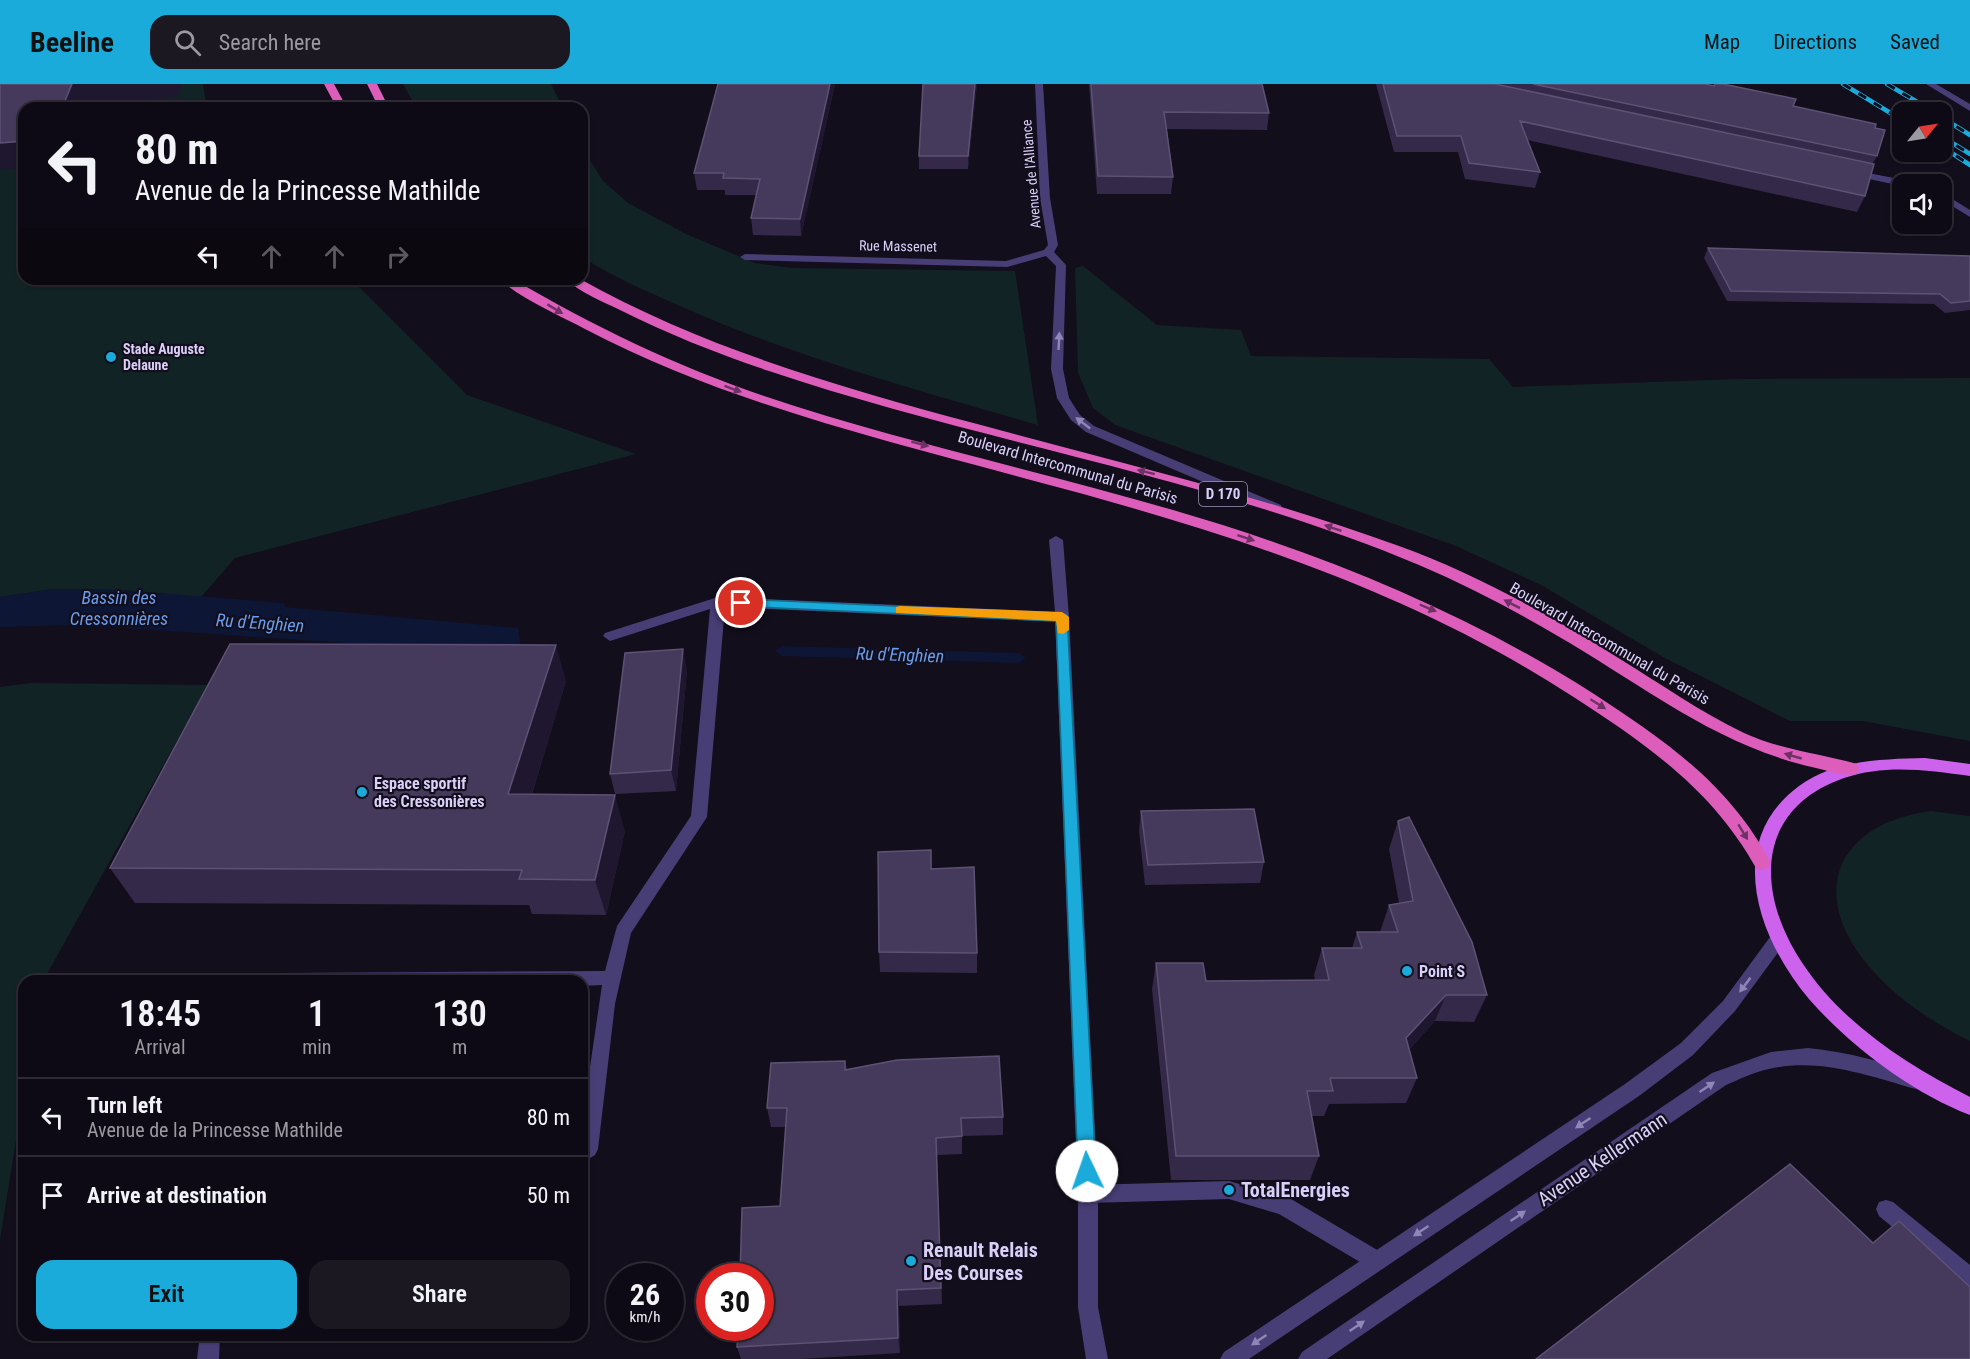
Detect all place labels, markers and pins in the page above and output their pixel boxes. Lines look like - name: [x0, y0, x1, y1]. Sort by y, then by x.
- place label: Stade Auguste Delaune: [123, 341, 205, 373]
- marker: Stade Auguste Delaune: [104, 350, 118, 364]
- pin: [715, 577, 766, 628]
- place label: Espace sportif des Cressonières: [374, 774, 485, 811]
- marker: Espace sportif des Cressonières: [355, 785, 369, 799]
- place label: Point S: [1419, 962, 1465, 981]
- marker: Point S: [1400, 964, 1414, 978]
- place label: TotalEnergies: [1241, 1178, 1350, 1202]
- marker: TotalEnergies: [1222, 1183, 1236, 1197]
- place label: Renault Relais Des Courses: [923, 1238, 1038, 1285]
- marker: Renault Relais Des Courses: [904, 1254, 918, 1268]

